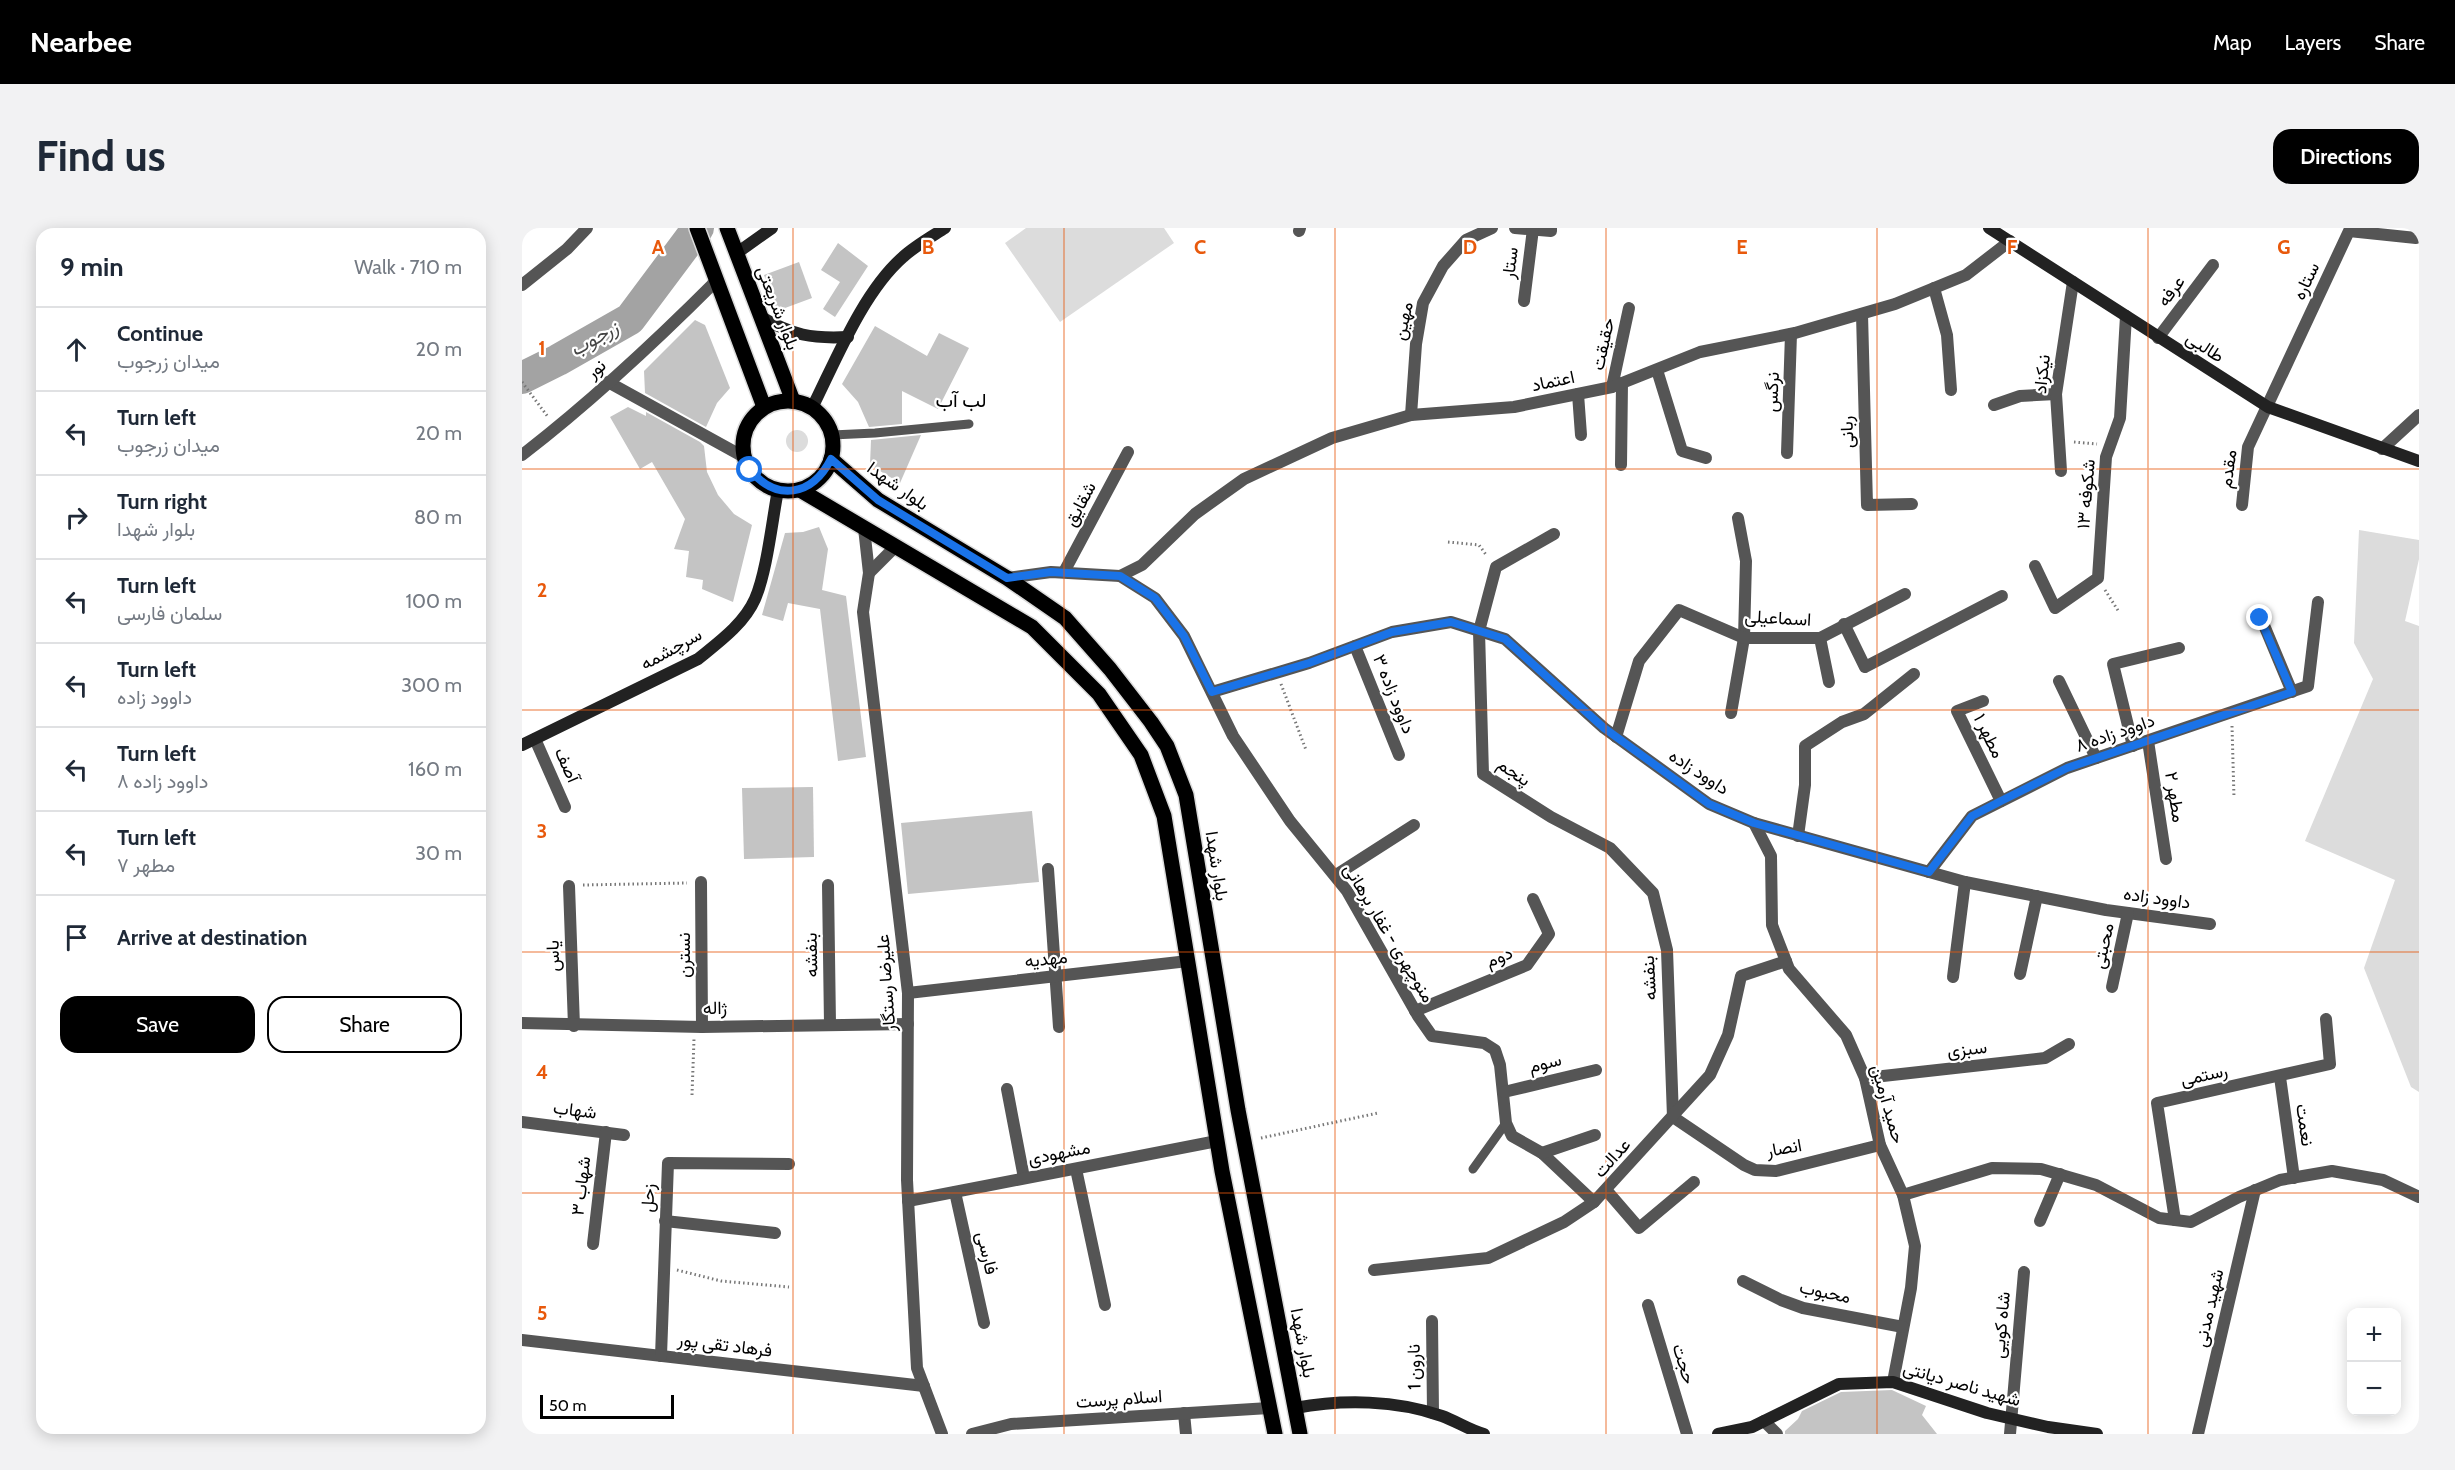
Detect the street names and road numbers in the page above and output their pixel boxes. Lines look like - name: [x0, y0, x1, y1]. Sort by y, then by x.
- street label: ستار: [1497, 246, 1523, 281]
- street label: ستاره: [2288, 259, 2324, 303]
- street label: بلوار شریعتی: [752, 263, 804, 353]
- street label: عرفه: [2152, 271, 2190, 311]
- street label: مهین: [1388, 300, 1418, 342]
- street label: حقیقت: [1587, 316, 1619, 372]
- street label: طالبی: [2182, 327, 2228, 367]
- street label: نیکزاد: [2029, 353, 2055, 395]
- street label: نور: [581, 354, 611, 384]
- street label: اعتماد: [1529, 366, 1577, 396]
- street label: نرگس: [1760, 371, 1784, 413]
- street label: ربانی: [1835, 415, 1859, 449]
- street label: مقدم: [2214, 448, 2243, 490]
- street label: بلوار شهدا: [863, 457, 933, 515]
- street label: شکوفه ۱۳: [2072, 458, 2100, 530]
- street label: شقایق: [1059, 478, 1101, 530]
- street label: اسماعیلی: [1744, 605, 1812, 631]
- street label: سرچشمه: [637, 623, 706, 676]
- street label: داوود زاده ۳: [1368, 651, 1420, 737]
- street label: داوود زاده ۸: [2073, 709, 2157, 757]
- street label: مطهر ۱: [1969, 710, 2009, 762]
- street label: آصف: [550, 744, 585, 788]
- street label: داوود زاده: [1665, 744, 1733, 800]
- street label: پنجم: [1493, 753, 1535, 792]
- street label: مطهر ۲: [2160, 770, 2190, 824]
- street label: بلوار شهدا: [1201, 830, 1233, 902]
- street label: منوچهری - غفار برهانی: [1338, 860, 1439, 1007]
- street label: داوود زاده: [2122, 882, 2192, 914]
- street label: محبتی: [2087, 921, 2119, 971]
- street label: نسترن: [673, 932, 695, 978]
- street label: بنفشه: [800, 932, 822, 978]
- street label: علیرضا رستگار: [872, 934, 900, 1033]
- street label: یاس: [541, 940, 565, 972]
- street label: دوم: [1482, 942, 1516, 973]
- street label: مهدیه: [1023, 946, 1069, 972]
- street label: بنفشه: [1637, 955, 1661, 1001]
- street label: ژاله: [703, 997, 728, 1019]
- street label: سبزی: [1946, 1036, 1988, 1062]
- street label: سوم: [1526, 1048, 1564, 1079]
- street label: رستمی: [2178, 1059, 2230, 1091]
- street label: حمید آرمین: [1866, 1062, 1910, 1146]
- street label: شهاب: [552, 1096, 598, 1124]
- street label: نعمت: [2291, 1102, 2319, 1148]
- street label: عدالت: [1589, 1134, 1635, 1182]
- street label: انصار: [1764, 1134, 1803, 1162]
- street label: مشهودی: [1026, 1136, 1092, 1170]
- street label: شهاب ۳: [566, 1155, 596, 1217]
- street label: زحل: [636, 1183, 660, 1213]
- street label: فارسی: [971, 1229, 1003, 1277]
- street label: شهید مدنی: [2189, 1267, 2229, 1349]
- street label: محبوب: [1797, 1276, 1853, 1308]
- street label: شاه کویی: [1987, 1291, 2015, 1359]
- street label: بلوار شهدا: [1285, 1306, 1321, 1380]
- street label: فرهاد تقی پور: [675, 1328, 774, 1363]
- street label: حجت: [1667, 1341, 1701, 1387]
- street label: نارون 1: [1403, 1344, 1425, 1390]
- street label: شهید ناصر دیانتی: [1901, 1357, 2023, 1411]
- street label: اسلام پرست: [1075, 1385, 1163, 1414]

